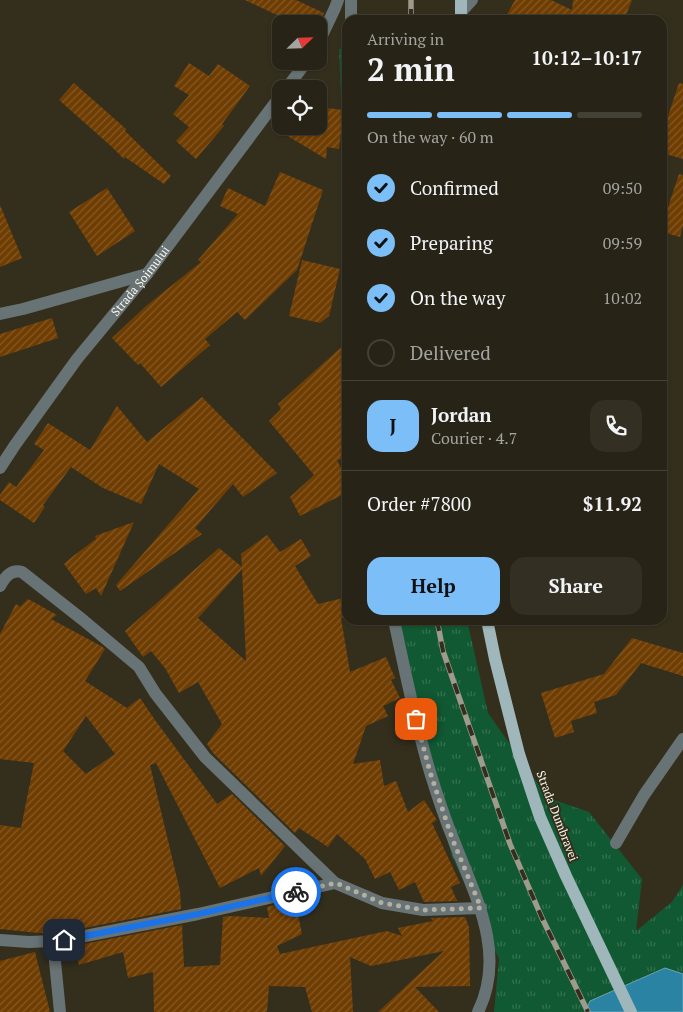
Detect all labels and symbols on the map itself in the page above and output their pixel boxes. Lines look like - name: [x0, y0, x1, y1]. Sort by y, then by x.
- north arrow: [272, 15, 328, 70]
- street label: Strada Șoimului: [108, 242, 173, 319]
- pin: [395, 698, 437, 740]
- street label: Strada Dumbravei: [533, 768, 582, 864]
- courier: [271, 867, 321, 917]
- pin: [43, 919, 85, 961]

